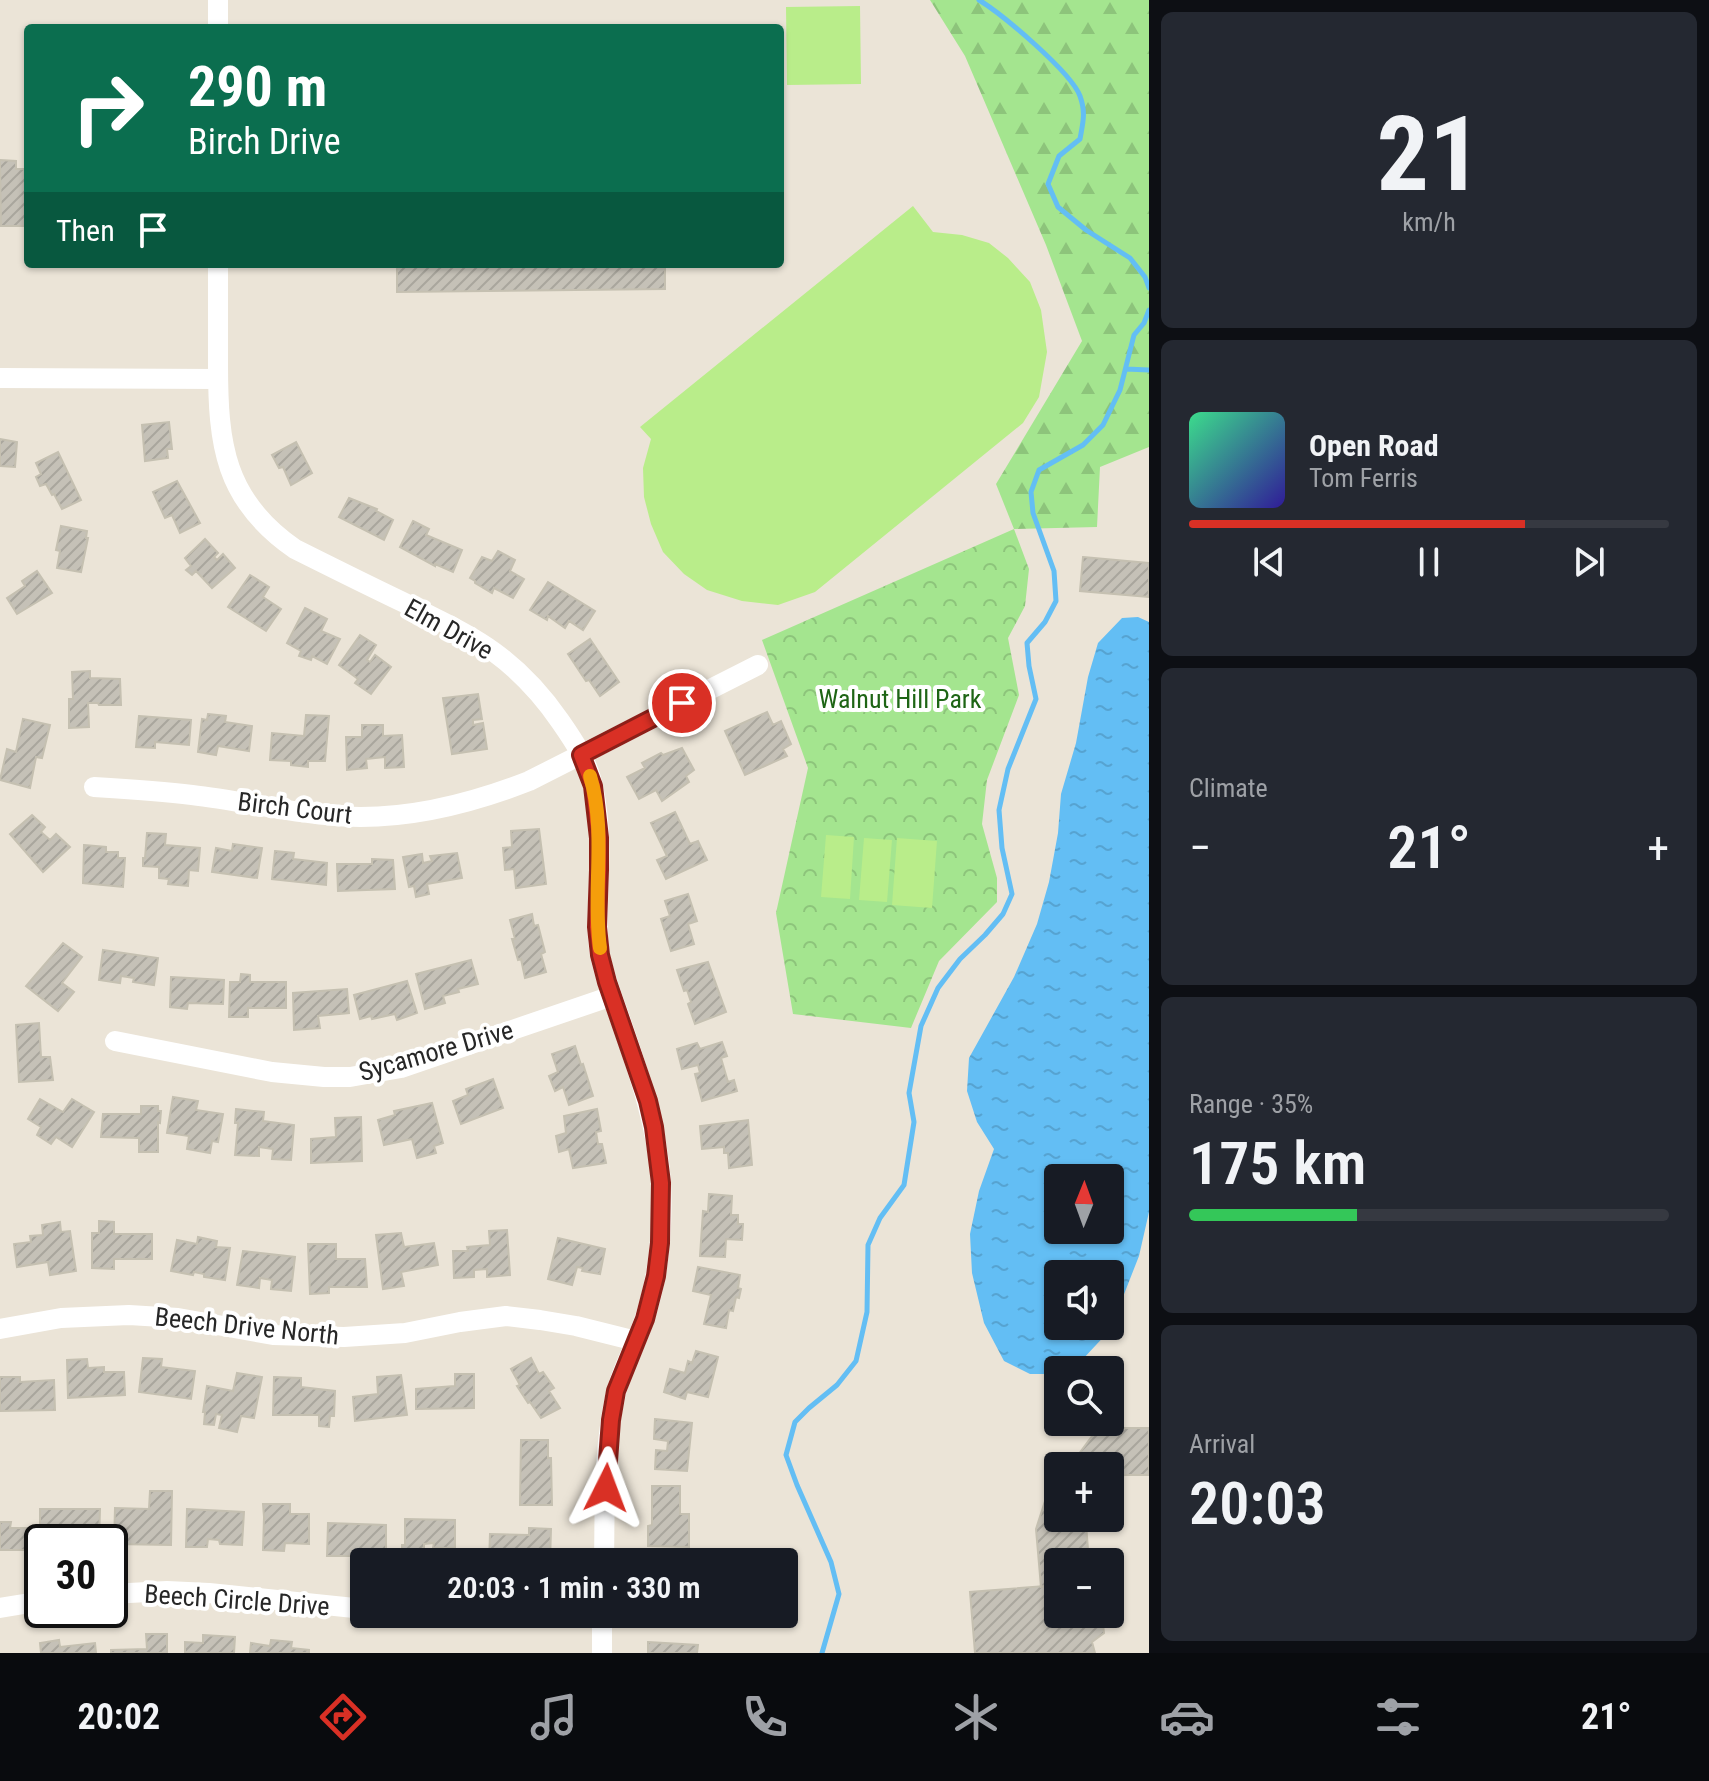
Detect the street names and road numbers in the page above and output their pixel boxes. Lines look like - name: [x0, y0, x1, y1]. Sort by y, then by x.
- street label: Elm Drive: [400, 593, 498, 665]
- street label: Birch Court: [236, 786, 354, 830]
- street label: Sycamore Drive: [355, 1015, 517, 1087]
- street label: Beech Drive North: [153, 1301, 341, 1351]
- street label: Beech Circle Drive: [143, 1579, 331, 1621]

